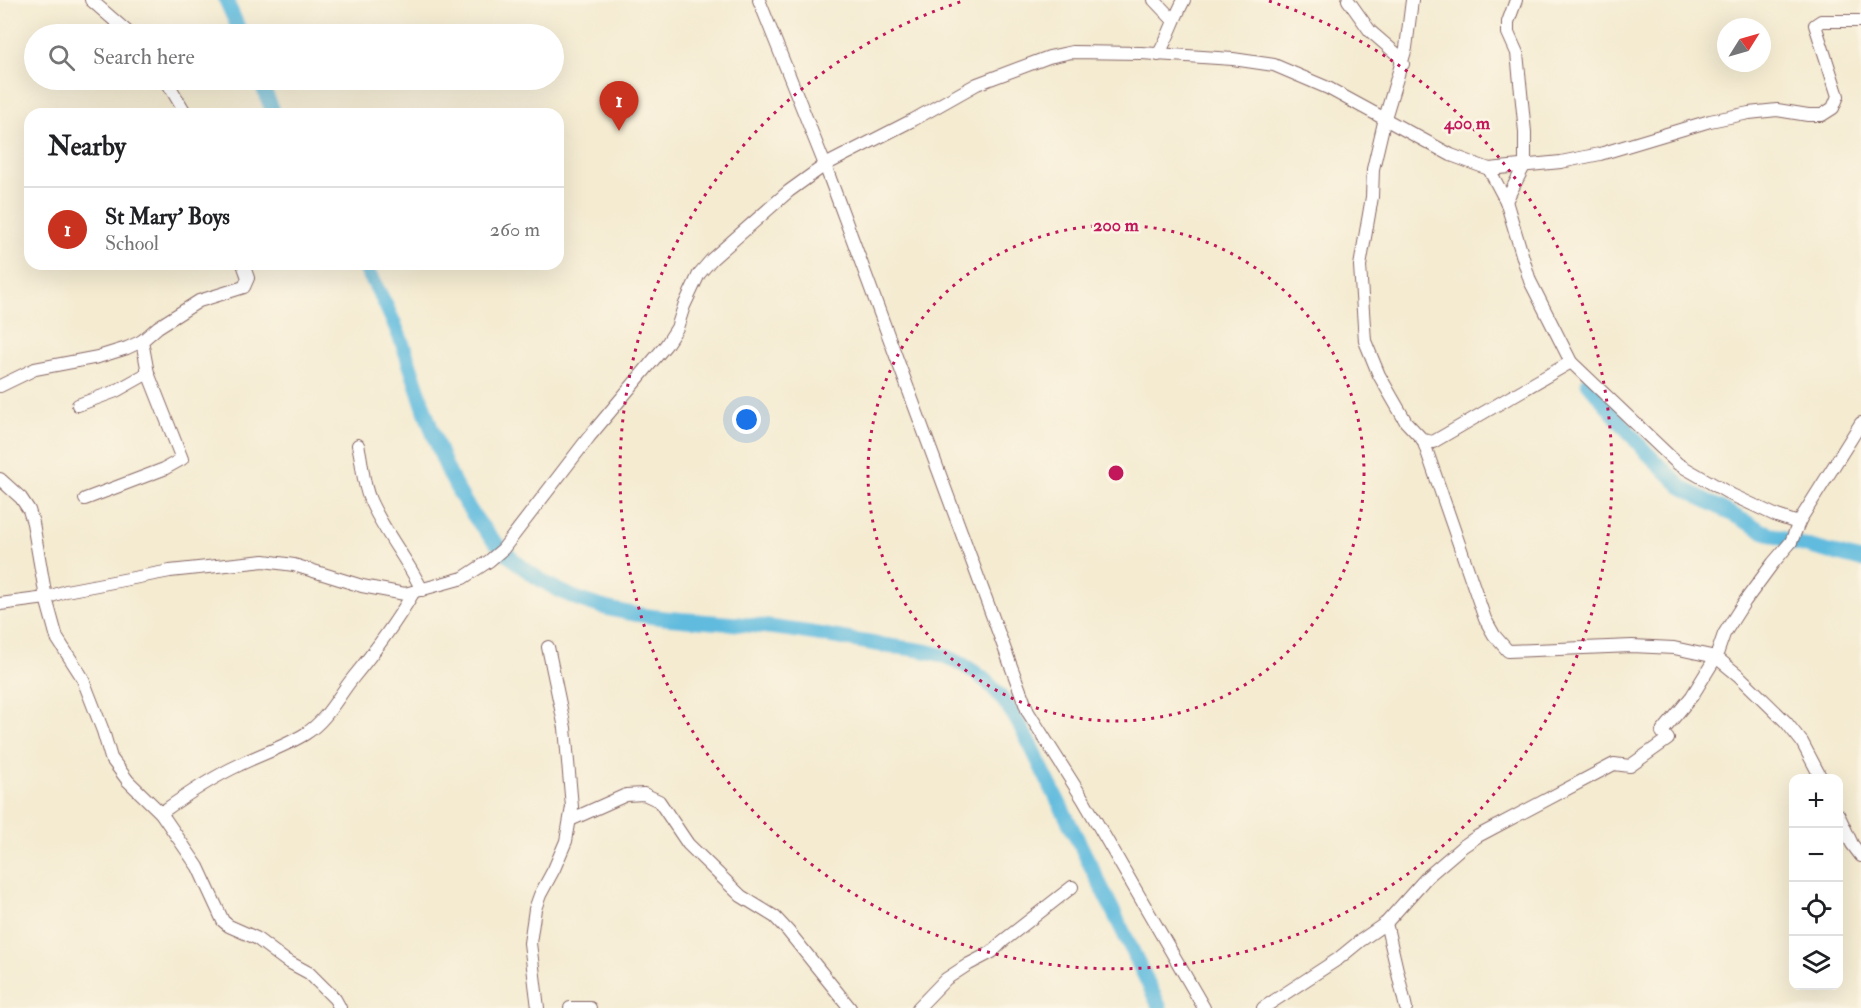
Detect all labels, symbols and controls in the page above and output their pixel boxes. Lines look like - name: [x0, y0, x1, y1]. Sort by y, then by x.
- north arrow: [1717, 18, 1771, 72]
- search box: [24, 24, 564, 90]
- icon: search: [45, 41, 78, 74]
- text: Search here: [93, 43, 195, 71]
- pin: 1: [600, 82, 638, 131]
- text: 400 m: [1443, 112, 1491, 135]
- text: Nearby: [48, 131, 126, 163]
- text: St Mary' Boys: [105, 203, 230, 231]
- text: 200 m: [1093, 214, 1140, 237]
- text: 1: [64, 217, 71, 242]
- text: 260 m: [490, 217, 540, 242]
- text: School: [105, 231, 159, 256]
- your location: [732, 405, 761, 434]
- centre of rings: [1106, 463, 1126, 483]
- map controls: [1789, 774, 1843, 990]
- button: +: [1789, 774, 1843, 828]
- button: −: [1789, 828, 1843, 882]
- button: locate: [1789, 882, 1843, 936]
- button: layers: [1789, 936, 1843, 990]

